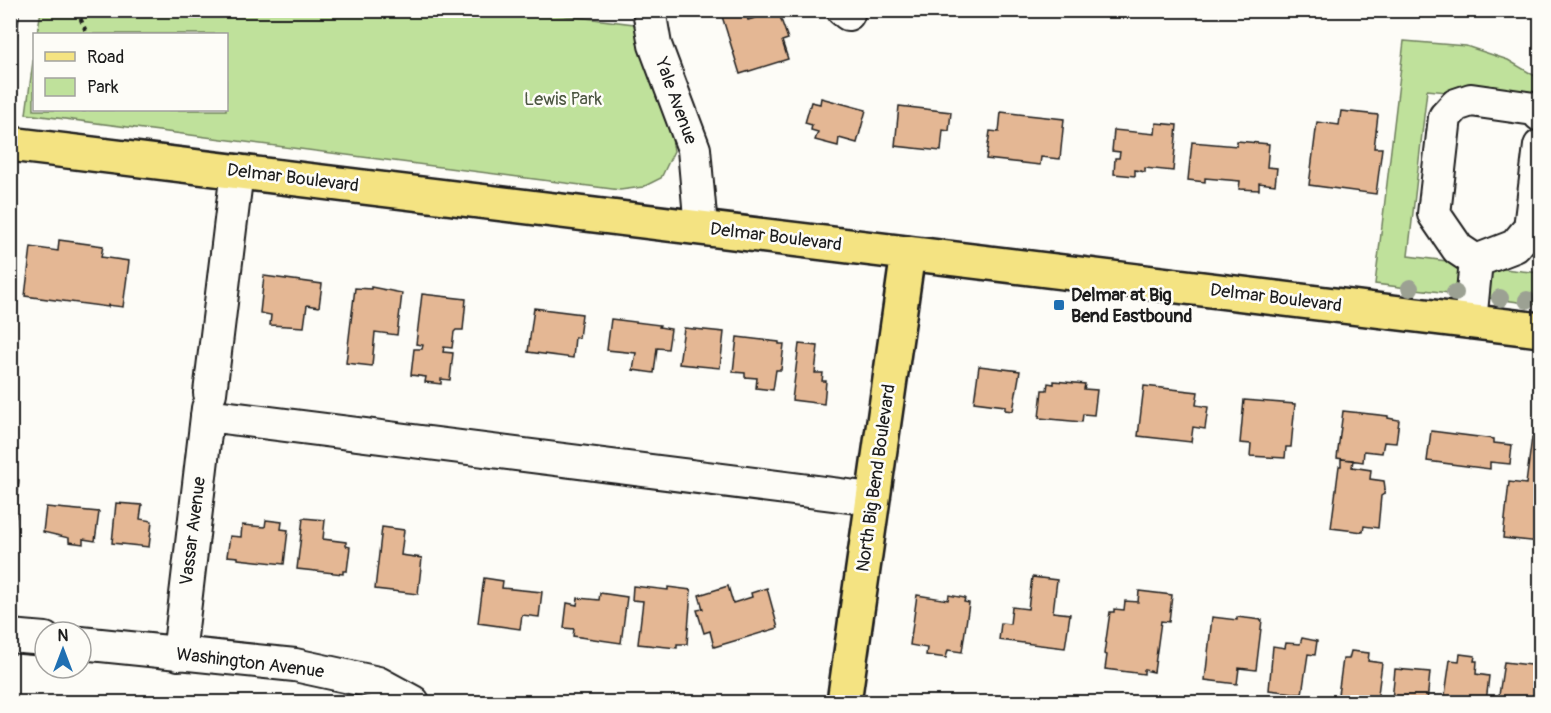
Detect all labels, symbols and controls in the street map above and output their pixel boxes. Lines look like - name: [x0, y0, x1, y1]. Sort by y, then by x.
- legend: [33, 33, 228, 111]
- text: Road: [87, 46, 124, 69]
- street label: Yale Avenue: [649, 54, 702, 148]
- text: Park: [87, 76, 119, 99]
- park label: Lewis Park: [524, 88, 602, 111]
- street label: Delmar Boulevard: [226, 159, 360, 197]
- street label: Delmar Boulevard: [709, 218, 843, 256]
- street label: Delmar Boulevard: [1209, 279, 1343, 317]
- place label: Delmar at Big Bend Eastbound: [1071, 284, 1192, 328]
- marker: Delmar at Big Bend Eastbound: [1052, 298, 1066, 312]
- street label: North Big Bend Boulevard: [851, 383, 901, 573]
- street label: Vassar Avenue: [175, 475, 211, 587]
- north arrow: [33, 620, 93, 680]
- text: N: [58, 626, 69, 646]
- street label: Washington Avenue: [175, 643, 325, 683]

